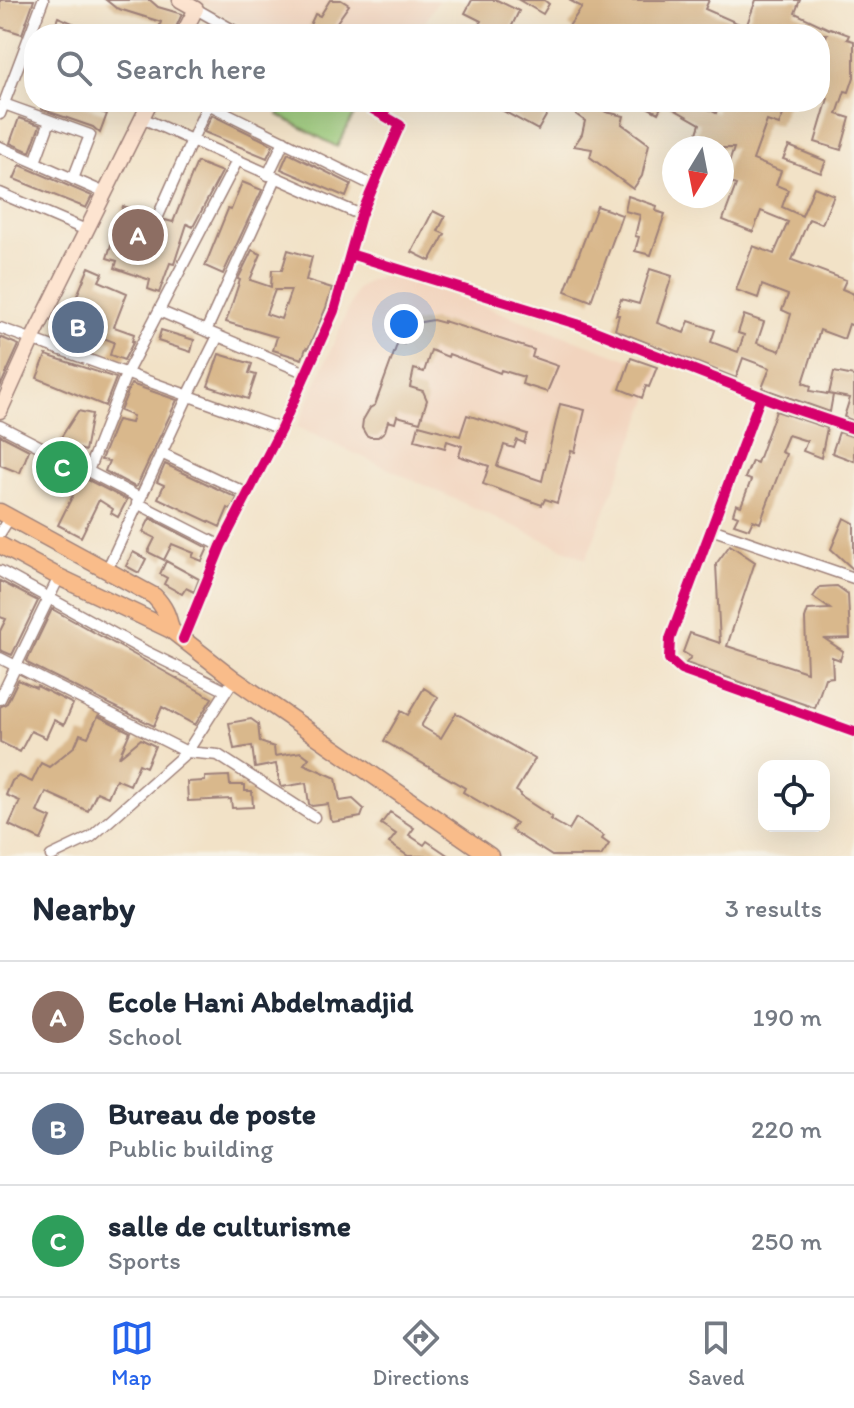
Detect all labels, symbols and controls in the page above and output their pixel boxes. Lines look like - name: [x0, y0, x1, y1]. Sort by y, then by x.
- search box: [24, 24, 830, 112]
- icon: search: [52, 46, 96, 90]
- text: Search here: [116, 50, 266, 87]
- north arrow: [662, 136, 734, 208]
- pin: A: [112, 205, 164, 265]
- pin: B: [52, 297, 104, 357]
- your location: [384, 304, 424, 344]
- pin: C: [36, 437, 88, 497]
- map controls: [758, 760, 830, 832]
- button: locate: [758, 760, 830, 832]
- text: Nearby: [32, 888, 135, 929]
- text: 3 results: [725, 892, 822, 924]
- text: Ecole Hani Abdelmadjid: [108, 983, 413, 1020]
- text: A: [50, 1001, 66, 1033]
- text: 190 m: [753, 1001, 822, 1033]
- text: School: [108, 1020, 182, 1052]
- text: Bureau de poste: [108, 1095, 316, 1132]
- text: B: [50, 1113, 66, 1145]
- text: 220 m: [751, 1113, 822, 1145]
- text: Public building: [108, 1132, 274, 1164]
- text: salle de culturisme: [108, 1207, 351, 1244]
- text: C: [50, 1225, 66, 1257]
- text: 250 m: [751, 1225, 822, 1257]
- text: Sports: [108, 1244, 181, 1276]
- tab: Map: [110, 1316, 154, 1391]
- tab: Directions: [373, 1316, 469, 1391]
- tab: Saved: [688, 1316, 744, 1391]

